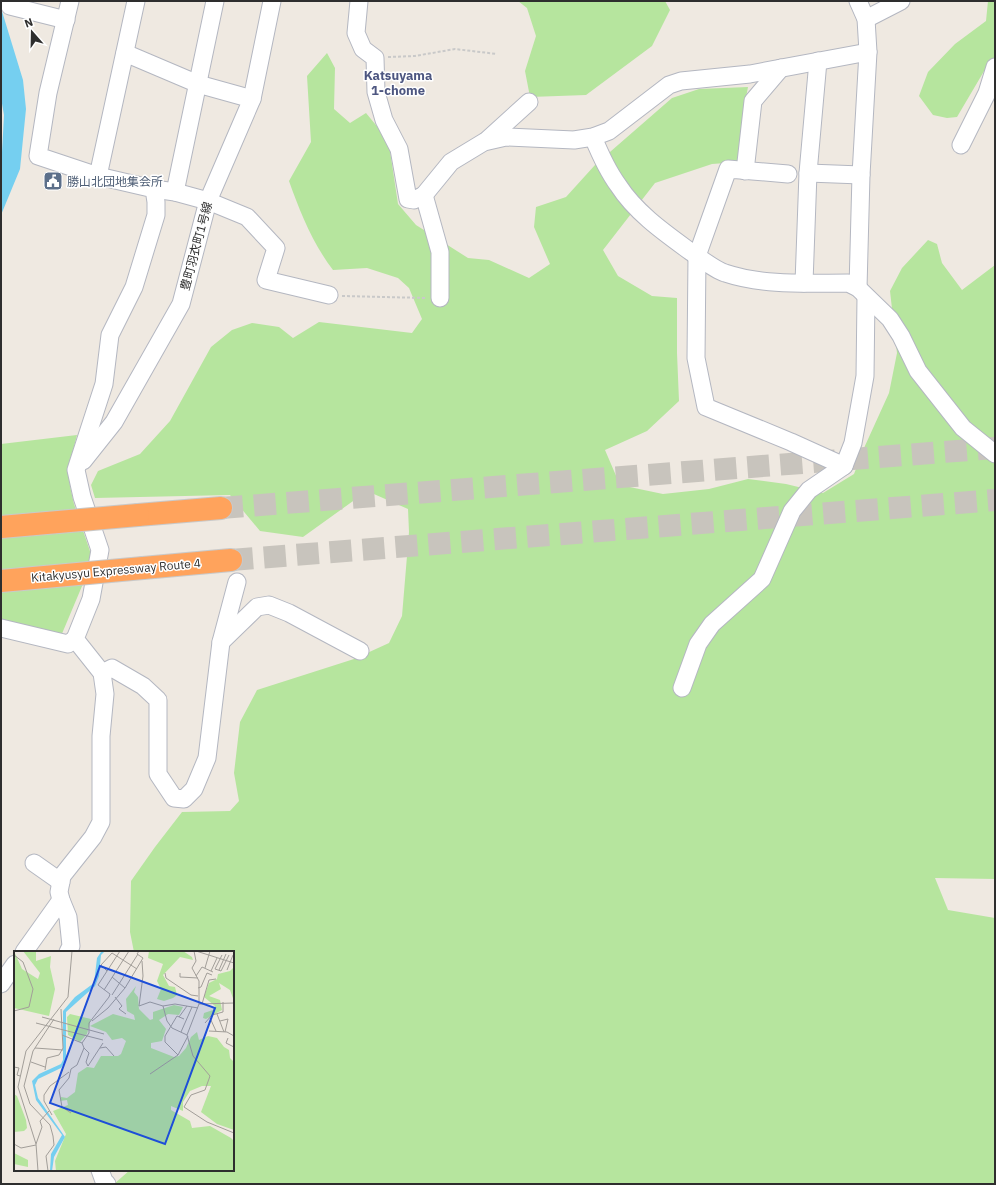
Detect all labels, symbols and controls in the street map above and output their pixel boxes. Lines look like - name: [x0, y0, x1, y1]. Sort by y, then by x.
- north arrow: [12, 12, 52, 52]
- text: N: [22, 15, 35, 31]
- district label: Katsuyama 1-chome: [364, 67, 432, 99]
- public building icon: 勝山北団地集会所: [42, 170, 64, 192]
- place label: 勝山北団地集会所: [67, 174, 163, 189]
- street label: 豊町羽衣町1号線: [177, 200, 215, 292]
- street label: Kitakyusyu Expressway Route 4: [31, 555, 201, 585]
- inset map: [14, 951, 234, 1171]

